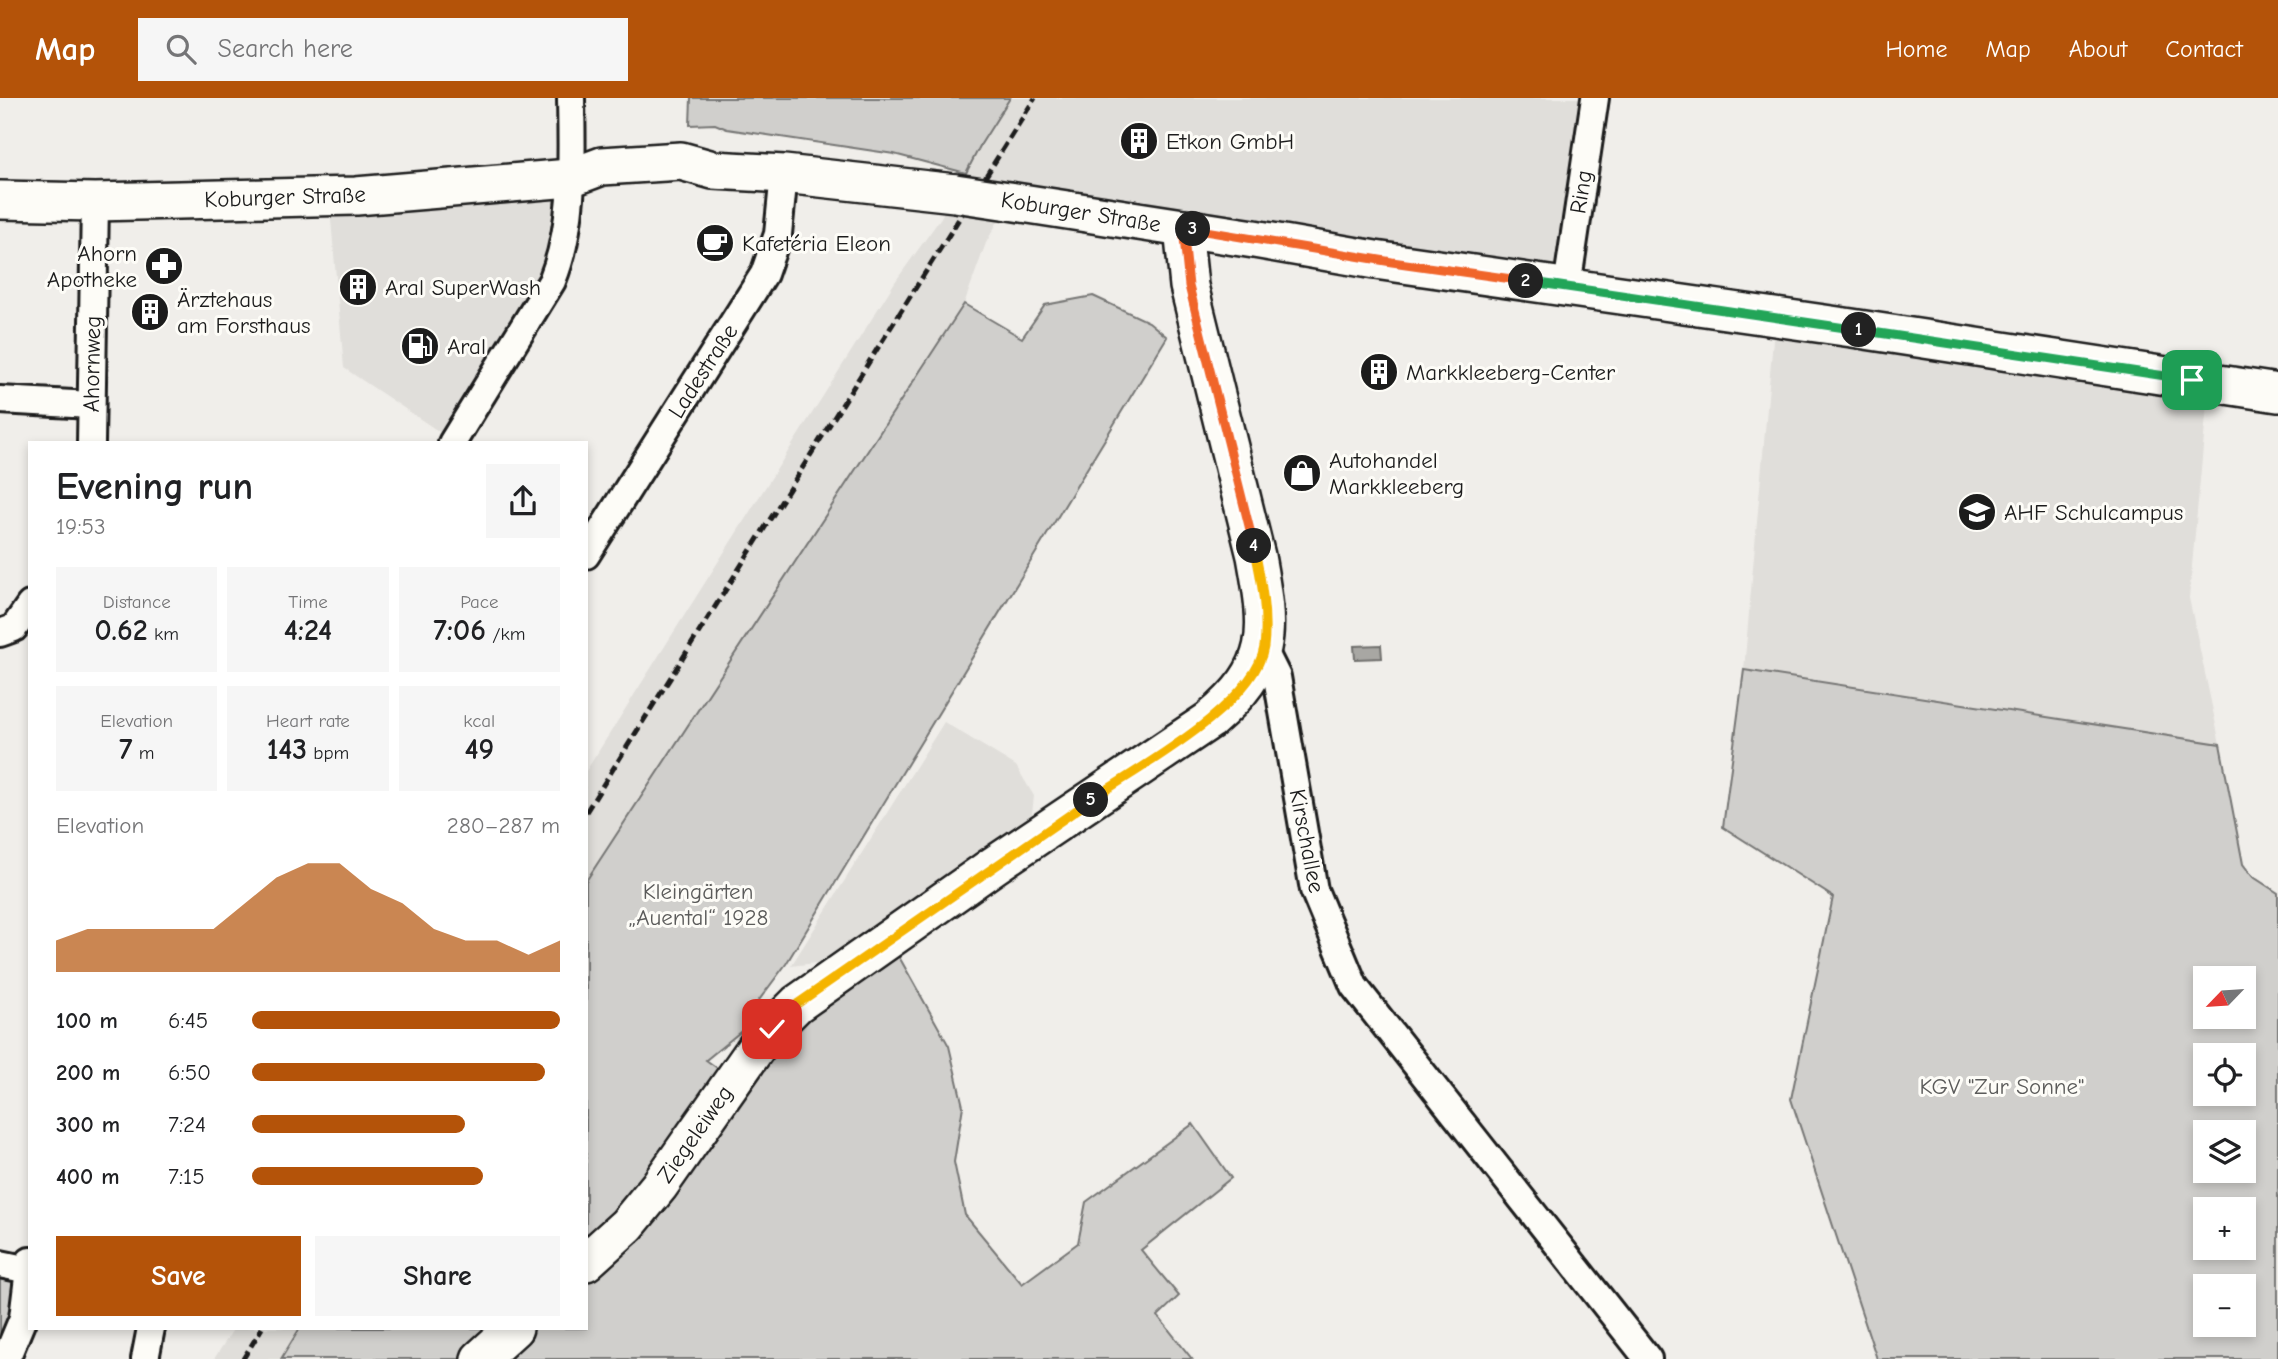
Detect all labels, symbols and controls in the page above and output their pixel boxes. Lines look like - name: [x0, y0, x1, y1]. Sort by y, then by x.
- search box: [138, 18, 628, 81]
- text: Map: [35, 30, 96, 68]
- icon: search: [162, 30, 200, 68]
- text: Search here: [218, 34, 353, 64]
- text: Home: [1886, 35, 1947, 63]
- text: Map: [1985, 35, 2031, 63]
- text: About: [2069, 35, 2127, 63]
- text: Contact: [2165, 35, 2243, 63]
- building icon: Etkon GmbH: [1118, 120, 1160, 162]
- place label: Etkon GmbH: [1166, 128, 1294, 155]
- street label: Ring: [1564, 168, 1598, 216]
- street label: Koburger Straße: [204, 181, 366, 213]
- street label: Koburger Straße: [999, 186, 1163, 238]
- pin: 3: [1176, 212, 1210, 246]
- text: 3: [1188, 217, 1197, 239]
- cafe icon: Kafetéria Eleon: [694, 222, 736, 264]
- place label: Kafetéria Eleon: [742, 230, 891, 257]
- place label: Ahorn Apotheke: [47, 240, 137, 293]
- pharmacy icon: Ahorn Apotheke: [143, 245, 185, 287]
- pin: 2: [1508, 264, 1544, 298]
- building icon: Aral SuperWash: [337, 266, 379, 308]
- text: 2: [1521, 269, 1530, 291]
- place label: Aral SuperWash: [385, 274, 541, 301]
- place label: Ärztehaus am Forsthaus: [177, 286, 311, 339]
- building icon: Ärztehaus am Forsthaus: [129, 291, 171, 333]
- pin: 1: [1842, 313, 1876, 348]
- street label: Ahornweg: [78, 315, 106, 413]
- text: 1: [1855, 318, 1862, 340]
- street label: Ladestraße: [663, 319, 743, 423]
- fuel station icon: Aral: [399, 325, 441, 367]
- place label: Aral: [447, 333, 486, 360]
- pin: [2162, 350, 2222, 410]
- building icon: Markkleeberg-Center: [1358, 351, 1400, 393]
- place label: Markkleeberg-Center: [1406, 359, 1616, 386]
- icon: arrive: [2173, 361, 2211, 399]
- place label: Autohandel Markkleeberg: [1329, 447, 1464, 500]
- shop icon: Autohandel Markkleeberg: [1281, 452, 1323, 494]
- button: share: [486, 464, 560, 538]
- text: Evening run: [56, 465, 253, 509]
- school or university icon: AHF Schulcampus: [1956, 491, 1998, 533]
- place label: AHF Schulcampus: [2004, 499, 2183, 526]
- text: 19:53: [56, 513, 106, 540]
- pin: 4: [1236, 528, 1272, 564]
- text: 4: [1249, 534, 1258, 556]
- text: Distance: [103, 591, 171, 613]
- text: Time: [288, 591, 328, 613]
- text: Pace: [460, 591, 498, 613]
- text: 0.62: [94, 613, 148, 648]
- text: 4:24: [284, 613, 332, 648]
- text: 7:06: [433, 613, 486, 648]
- text: km: [148, 623, 179, 645]
- text: /km: [486, 623, 525, 645]
- text: Elevation: [100, 710, 173, 732]
- text: Heart rate: [266, 710, 350, 732]
- text: kcal: [463, 710, 495, 732]
- text: 7: [119, 732, 132, 767]
- text: 143: [267, 732, 307, 767]
- text: 49: [464, 732, 494, 767]
- text: m: [132, 742, 154, 764]
- text: bpm: [307, 742, 349, 764]
- pin: 5: [1074, 782, 1108, 818]
- street label: Kirschallee: [1284, 787, 1330, 895]
- text: 5: [1085, 788, 1096, 810]
- text: Elevation: [56, 812, 144, 839]
- text: 280–287 m: [447, 812, 560, 839]
- park label: Kleingärten „Auental“ 1928: [628, 878, 768, 931]
- north arrow: [2193, 966, 2256, 1029]
- map controls: [2193, 966, 2256, 1337]
- pin: [742, 999, 802, 1059]
- text: 100 m: [56, 1007, 118, 1034]
- text: 6:45: [168, 1007, 208, 1034]
- icon: check: [753, 1010, 791, 1048]
- button: locate: [2193, 1043, 2256, 1106]
- text: 200 m: [56, 1059, 120, 1086]
- text: 6:50: [168, 1059, 211, 1086]
- park label: KGV "Zur Sonne": [1920, 1073, 2084, 1100]
- street label: Ziegeleiweg: [652, 1080, 738, 1188]
- text: 300 m: [56, 1111, 120, 1138]
- text: 7:24: [168, 1111, 206, 1138]
- button: layers: [2193, 1120, 2256, 1183]
- text: 400 m: [56, 1163, 120, 1190]
- text: 7:15: [168, 1163, 205, 1190]
- button: +: [2193, 1197, 2256, 1260]
- button: Save: [56, 1236, 301, 1316]
- button: Share: [315, 1236, 560, 1316]
- button: −: [2193, 1274, 2256, 1337]

